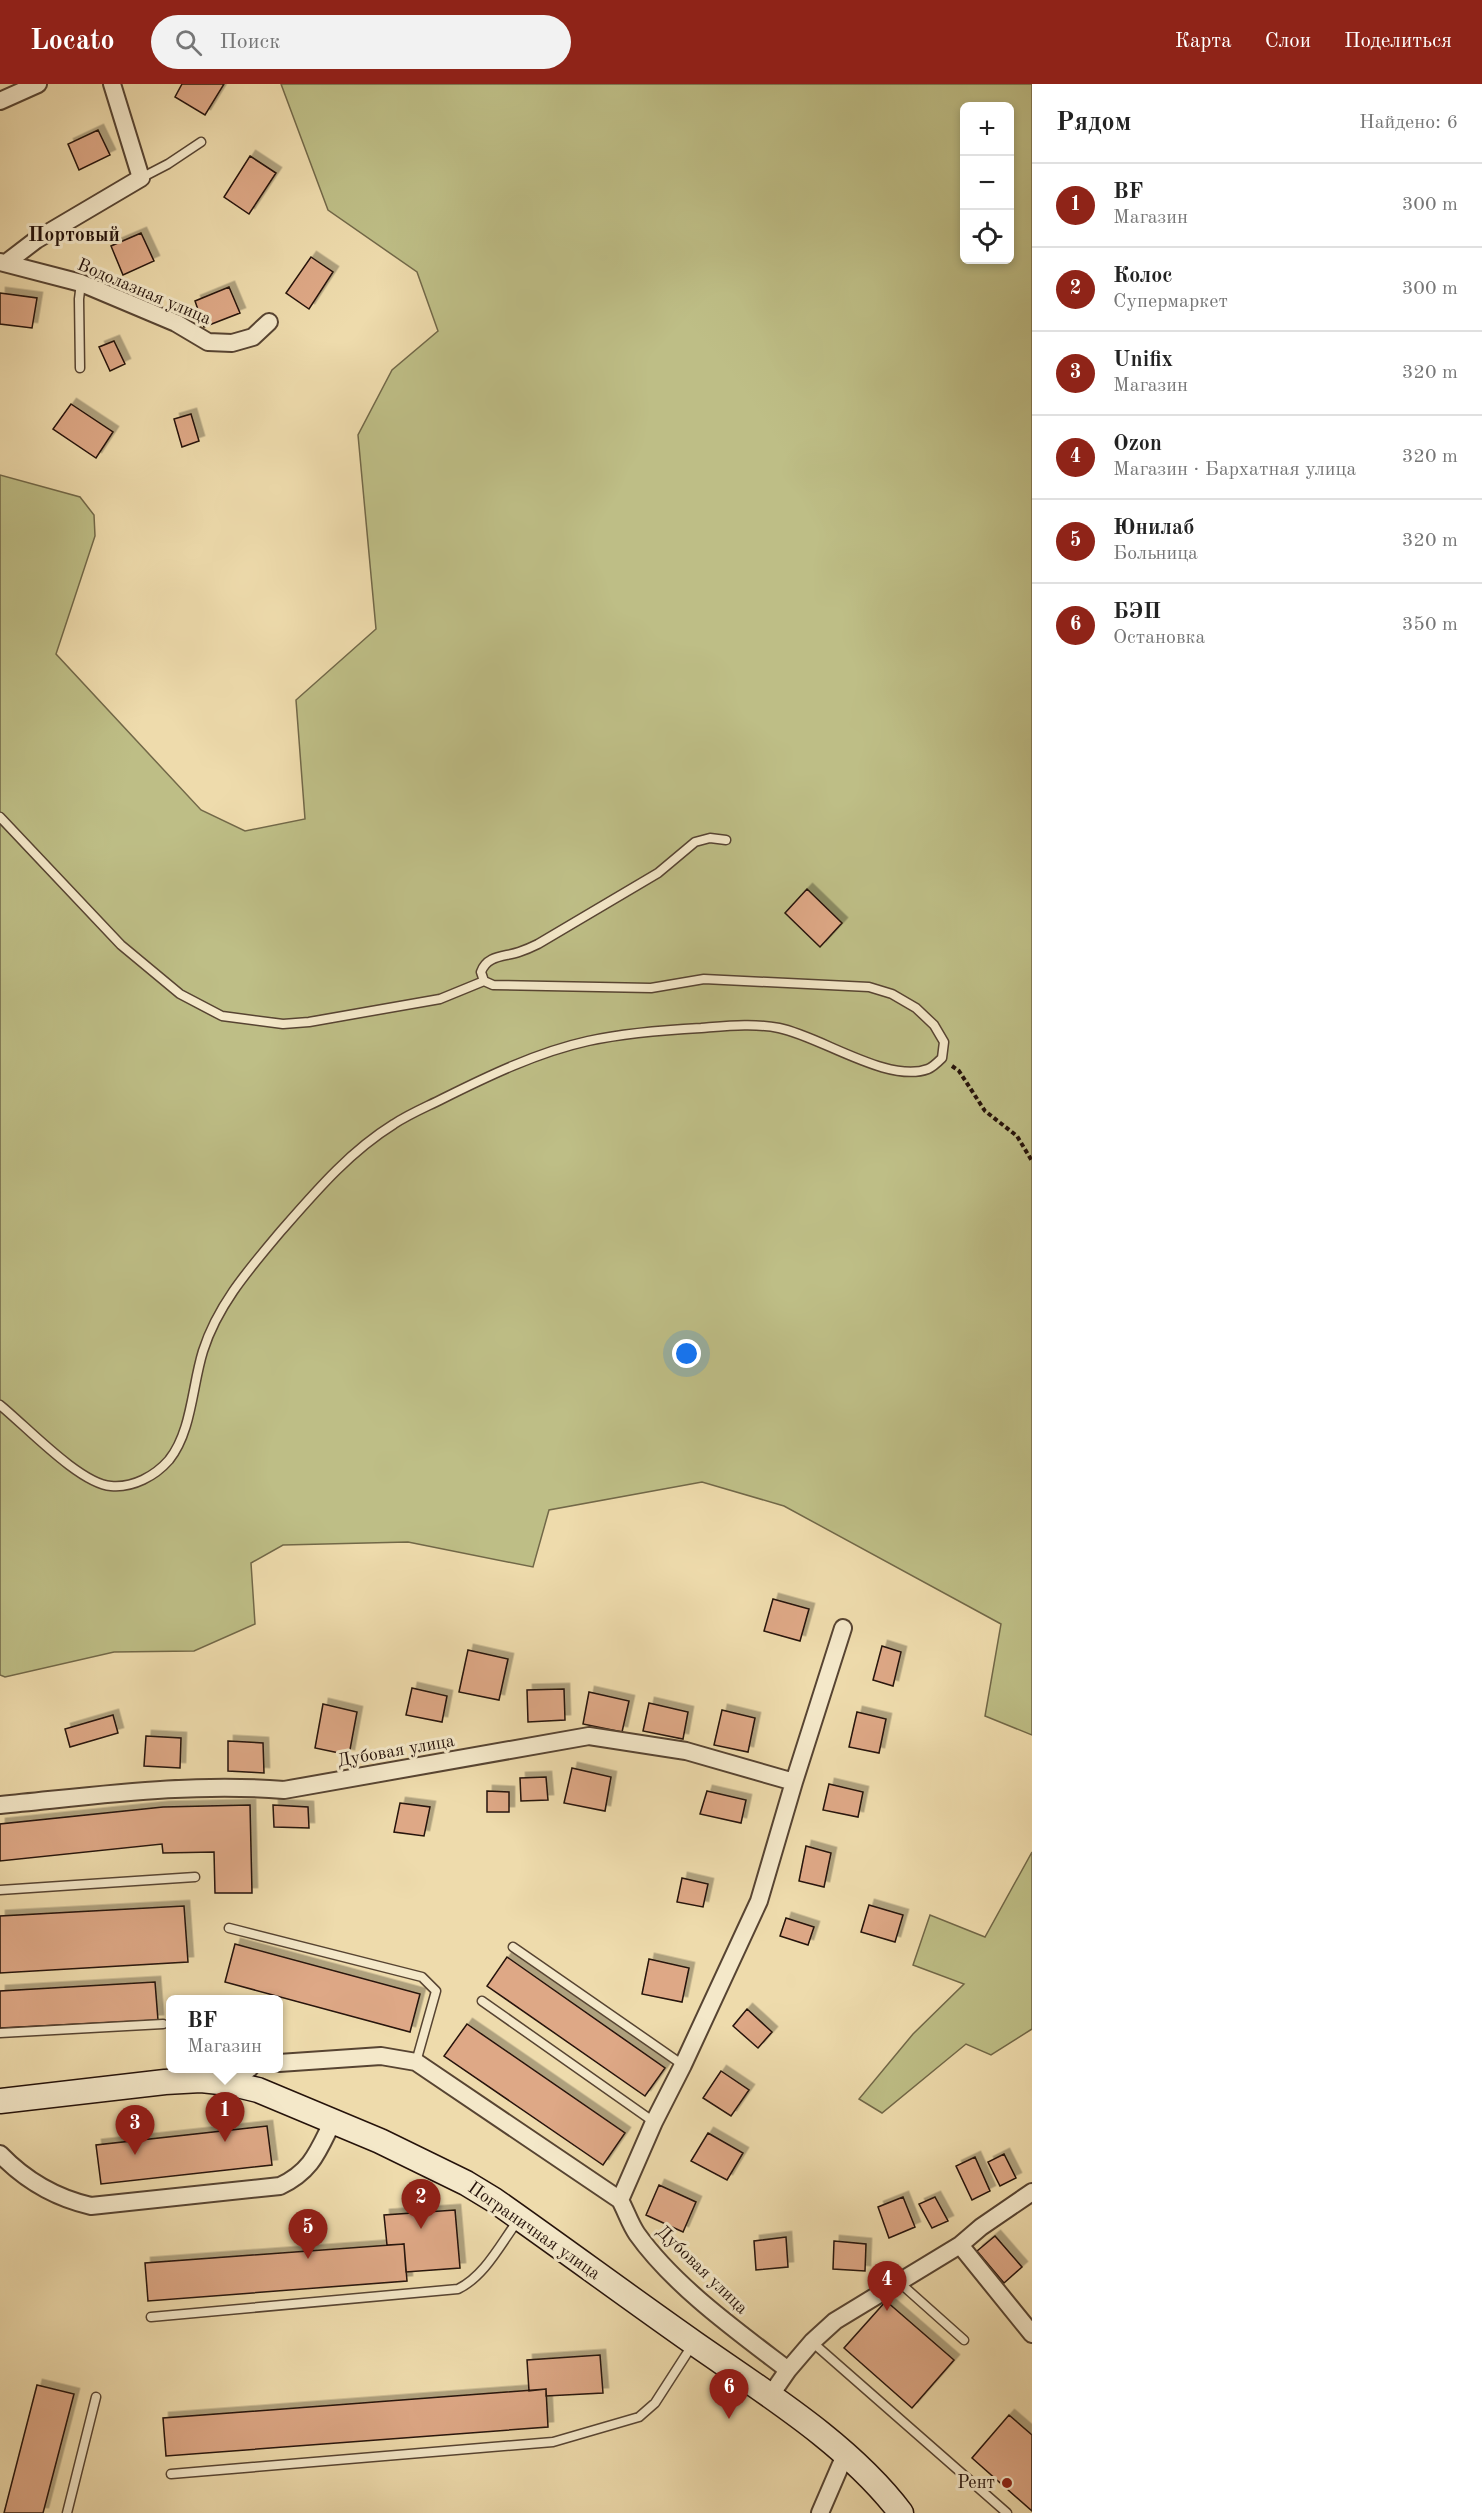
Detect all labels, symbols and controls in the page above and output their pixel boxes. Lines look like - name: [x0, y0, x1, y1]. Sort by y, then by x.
- search box: [151, 15, 571, 69]
- icon: search: [172, 26, 205, 59]
- text: Locato: [30, 28, 115, 56]
- text: Поиск: [220, 31, 280, 53]
- text: Карта: [1175, 31, 1232, 52]
- text: Слои: [1265, 31, 1311, 52]
- text: Поделиться: [1344, 31, 1452, 52]
- map controls: [960, 102, 1014, 264]
- button: +: [960, 102, 1014, 156]
- text: Рядом: [1056, 110, 1131, 136]
- text: Найдено: 6: [1359, 113, 1458, 133]
- button: −: [960, 156, 1014, 210]
- text: BF: [1113, 181, 1143, 203]
- text: 1: [1070, 195, 1081, 215]
- text: 300 m: [1402, 195, 1458, 215]
- text: Магазин: [1113, 208, 1188, 228]
- button: locate: [960, 210, 1014, 264]
- district label: Портовый: [28, 226, 120, 246]
- street label: Водолазная улица: [74, 256, 214, 328]
- text: Колос: [1113, 265, 1173, 287]
- text: 2: [1070, 279, 1081, 299]
- text: 300 m: [1402, 279, 1458, 299]
- text: Супермаркет: [1113, 292, 1228, 312]
- text: Unifix: [1113, 349, 1173, 371]
- text: 3: [1070, 363, 1081, 383]
- text: 320 m: [1402, 363, 1458, 383]
- text: Магазин: [1113, 376, 1188, 396]
- text: Ozon: [1113, 433, 1162, 455]
- text: 4: [1070, 447, 1081, 467]
- text: 320 m: [1402, 447, 1458, 467]
- text: Магазин · Бархатная улица: [1113, 460, 1356, 480]
- text: Юнилаб: [1113, 517, 1194, 539]
- text: 5: [1070, 531, 1081, 551]
- text: 320 m: [1402, 531, 1458, 551]
- text: Больница: [1113, 544, 1198, 564]
- text: БЭП: [1113, 601, 1161, 623]
- text: 6: [1070, 615, 1081, 635]
- text: 350 m: [1402, 615, 1458, 635]
- text: Остановка: [1113, 628, 1205, 648]
- your location: [672, 1339, 701, 1368]
- street label: Дубовая улица: [336, 1732, 456, 1770]
- popup: [166, 1995, 283, 2073]
- text: BF: [187, 2010, 217, 2032]
- text: Магазин: [187, 2037, 262, 2057]
- pin: 1: [206, 2092, 244, 2142]
- pin: 3: [116, 2106, 154, 2155]
- street label: Пограничная улица: [465, 2179, 604, 2283]
- pin: 2: [402, 2180, 440, 2229]
- pin: 5: [288, 2210, 328, 2259]
- street label: Дубовая улица: [653, 2222, 751, 2318]
- pin: 4: [868, 2262, 906, 2311]
- pin: 6: [710, 2370, 748, 2419]
- place label: Рент: [957, 2474, 995, 2492]
- marker: Рент: [1000, 2476, 1014, 2490]

